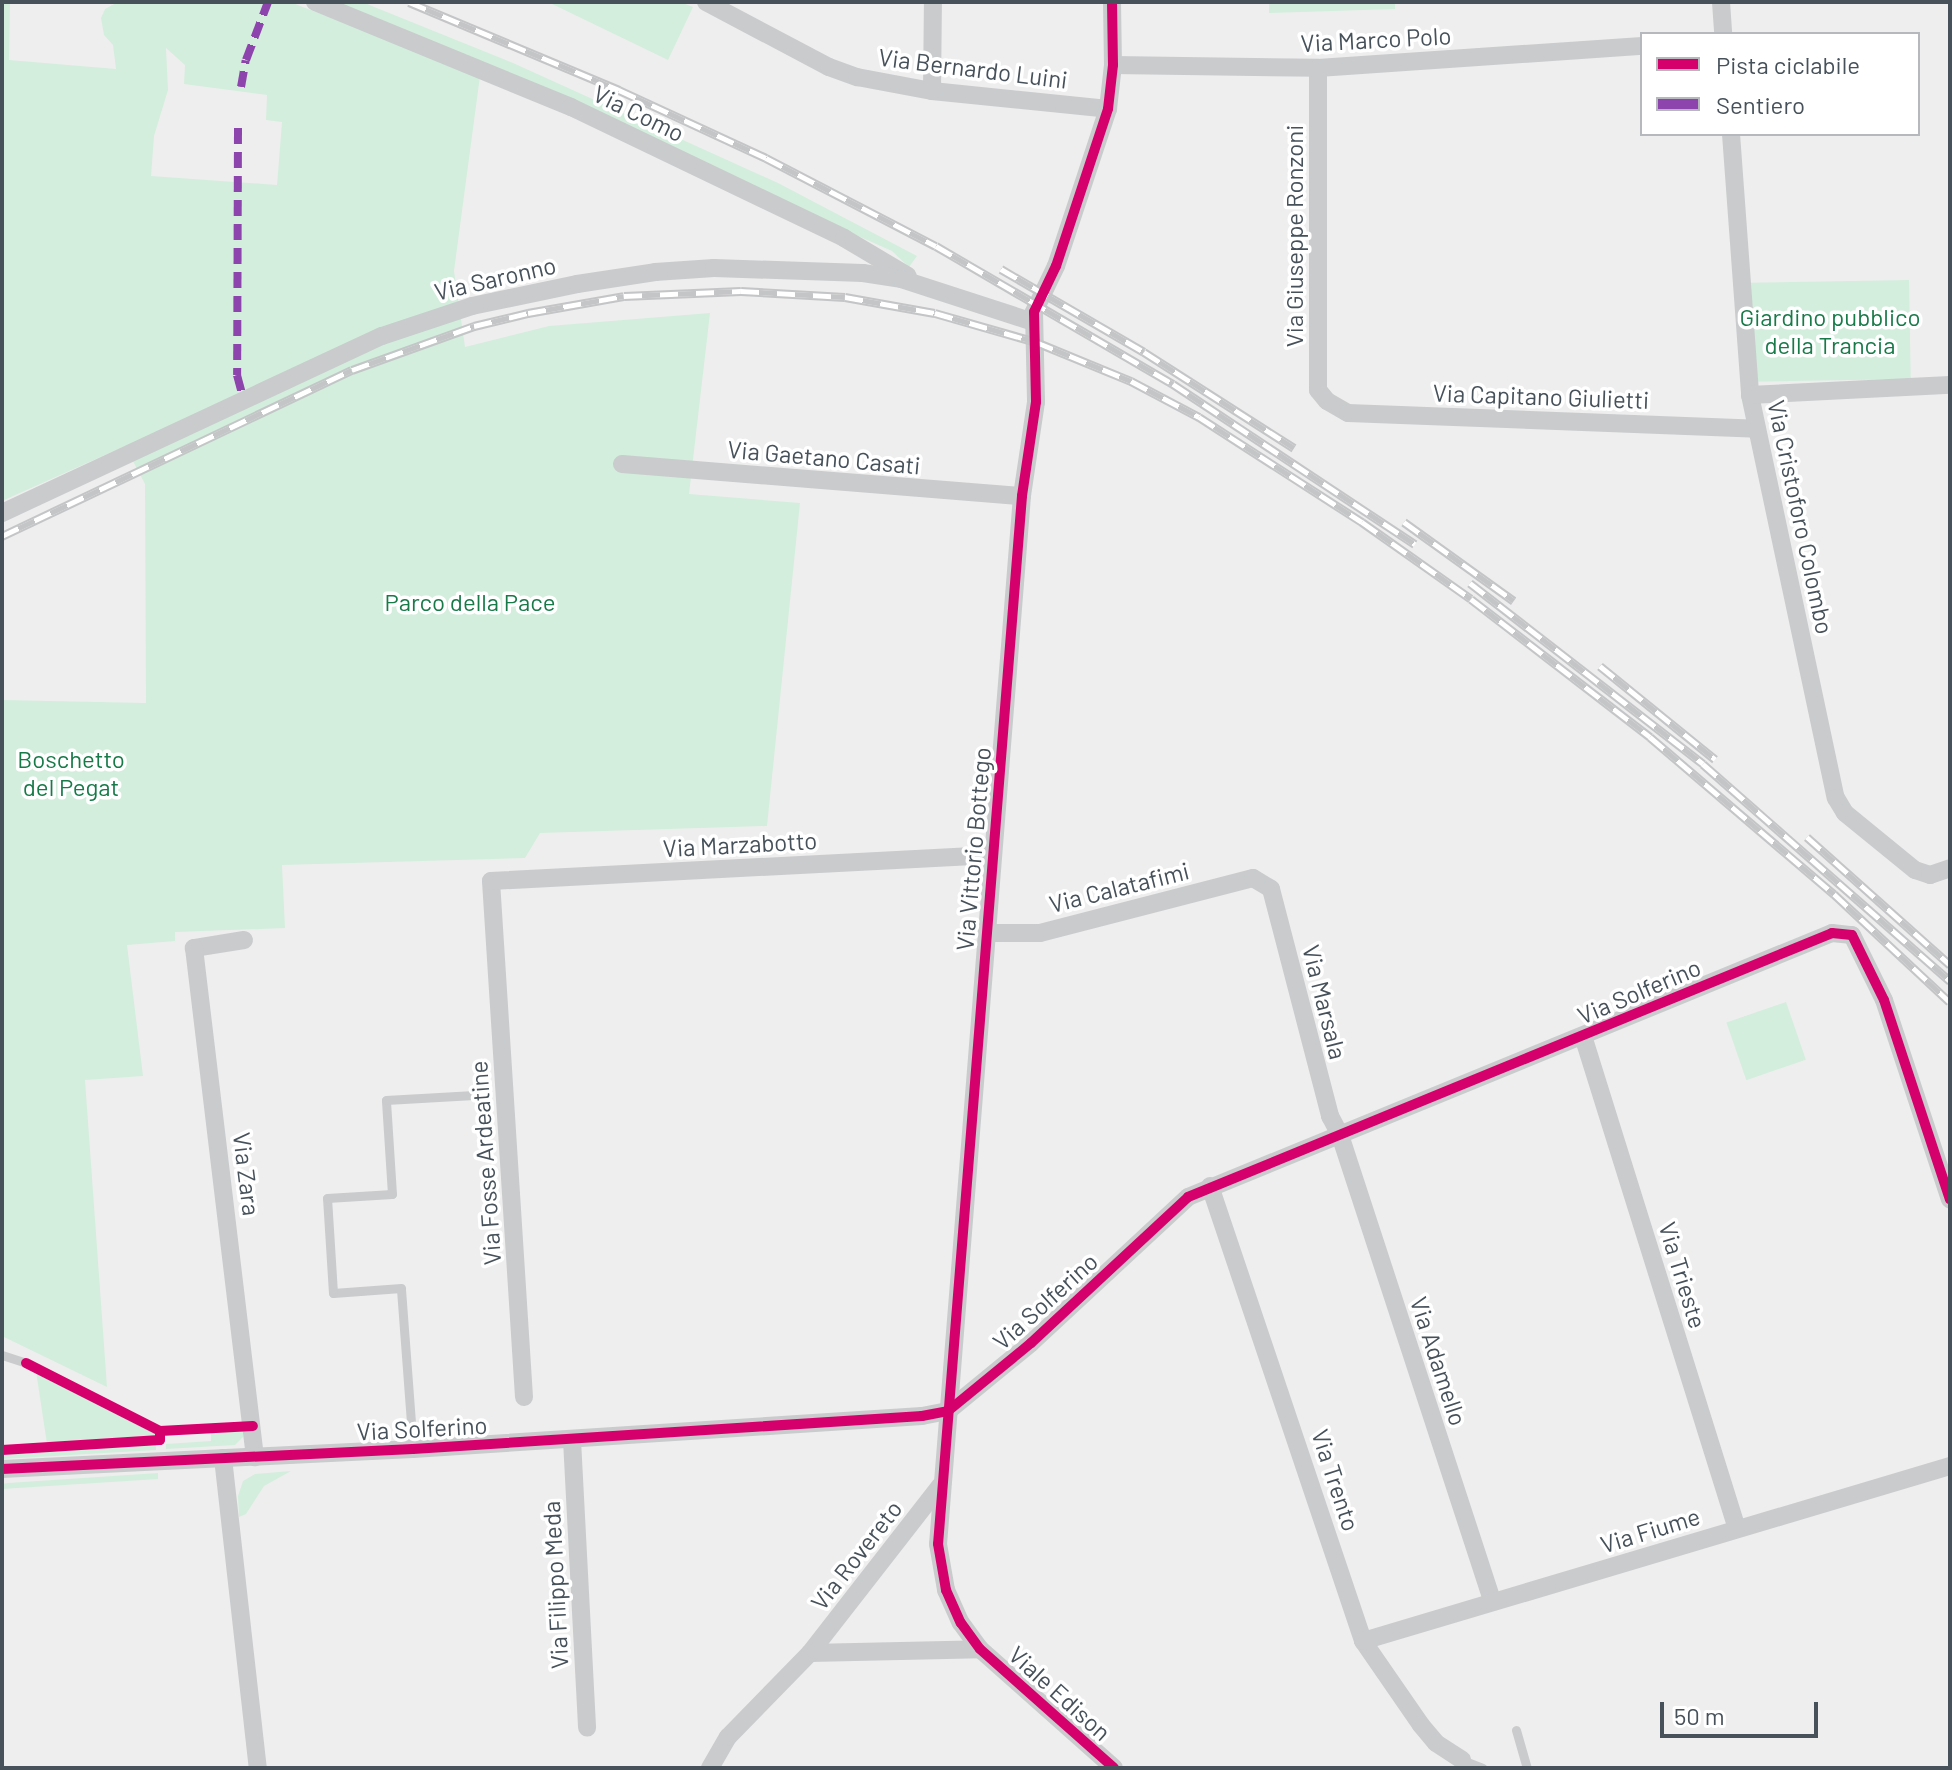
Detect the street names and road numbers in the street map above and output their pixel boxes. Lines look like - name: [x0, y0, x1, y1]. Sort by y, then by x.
- street label: Via Marco Polo: [1300, 21, 1452, 57]
- street label: Via Bernardo Luini: [877, 42, 1069, 94]
- street label: Via Como: [589, 79, 689, 147]
- street label: Via Giuseppe Ronzoni: [1280, 125, 1308, 347]
- street label: Via Saronno: [431, 250, 559, 306]
- street label: Via Capitano Giulietti: [1432, 378, 1650, 414]
- street label: Via Cristoforo Colombo: [1762, 397, 1840, 637]
- street label: Via Gaetano Casati: [726, 434, 922, 480]
- street label: Via Vittorio Bottego: [950, 746, 996, 952]
- street label: Via Marzabotto: [662, 826, 818, 862]
- street label: Via Calatafimi: [1046, 856, 1192, 918]
- street label: Via Marsala: [1297, 942, 1353, 1062]
- street label: Via Solferino: [1573, 952, 1705, 1030]
- street label: Via Fosse Ardeatine: [463, 1060, 507, 1266]
- street label: Via Zara: [228, 1131, 266, 1217]
- street label: Via Trieste: [1653, 1218, 1713, 1332]
- street label: Via Solferino: [987, 1247, 1103, 1355]
- street label: Via Adamello: [1405, 1293, 1473, 1429]
- street label: Via Solferino: [356, 1410, 488, 1446]
- street label: Via Trento: [1306, 1425, 1366, 1535]
- street label: Via Rovereto: [804, 1495, 908, 1615]
- street label: Via Filippo Meda: [536, 1500, 574, 1670]
- street label: Via Fiume: [1597, 1501, 1703, 1559]
- street label: Viale Edison: [1003, 1640, 1117, 1746]

